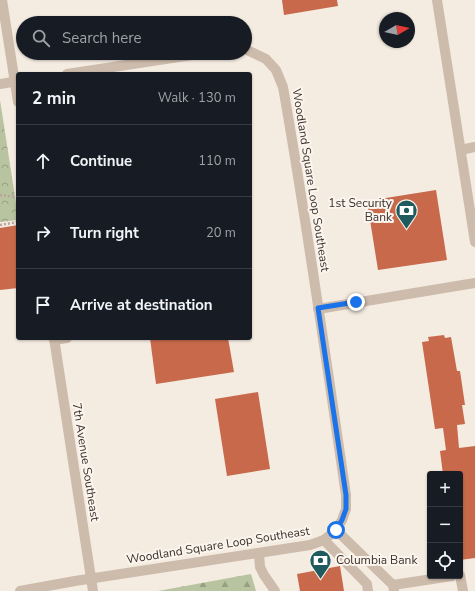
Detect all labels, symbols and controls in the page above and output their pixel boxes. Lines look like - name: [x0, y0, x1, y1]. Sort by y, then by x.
- north arrow: [379, 12, 415, 48]
- search box: [16, 16, 252, 60]
- icon: search: [30, 27, 52, 49]
- text: Search here: [62, 28, 142, 48]
- text: 2 min: [32, 87, 76, 110]
- street label: Woodland Square Loop Southeast: [289, 87, 334, 273]
- text: Walk · 130 m: [158, 89, 236, 107]
- icon: ahead: [32, 150, 54, 172]
- text: Continue: [70, 151, 132, 171]
- text: 110 m: [198, 152, 236, 170]
- place label: 1st Security Bank: [328, 195, 393, 225]
- bank icon: 1st Security Bank: [394, 197, 420, 230]
- icon: right: [32, 222, 54, 244]
- text: Turn right: [70, 223, 139, 243]
- text: 20 m: [206, 224, 236, 242]
- route end: [347, 293, 365, 311]
- icon: arrive: [32, 294, 54, 316]
- text: Arrive at destination: [70, 295, 213, 315]
- street label: 7th Avenue Southeast: [69, 402, 103, 523]
- map controls: [427, 471, 463, 579]
- button: +: [427, 471, 463, 507]
- button: −: [427, 507, 463, 543]
- route start: [327, 521, 345, 539]
- street label: Woodland Square Loop Southeast: [125, 522, 311, 567]
- button: locate: [427, 543, 463, 579]
- bank icon: Columbia Bank: [307, 547, 333, 580]
- place label: Columbia Bank: [336, 552, 418, 568]

